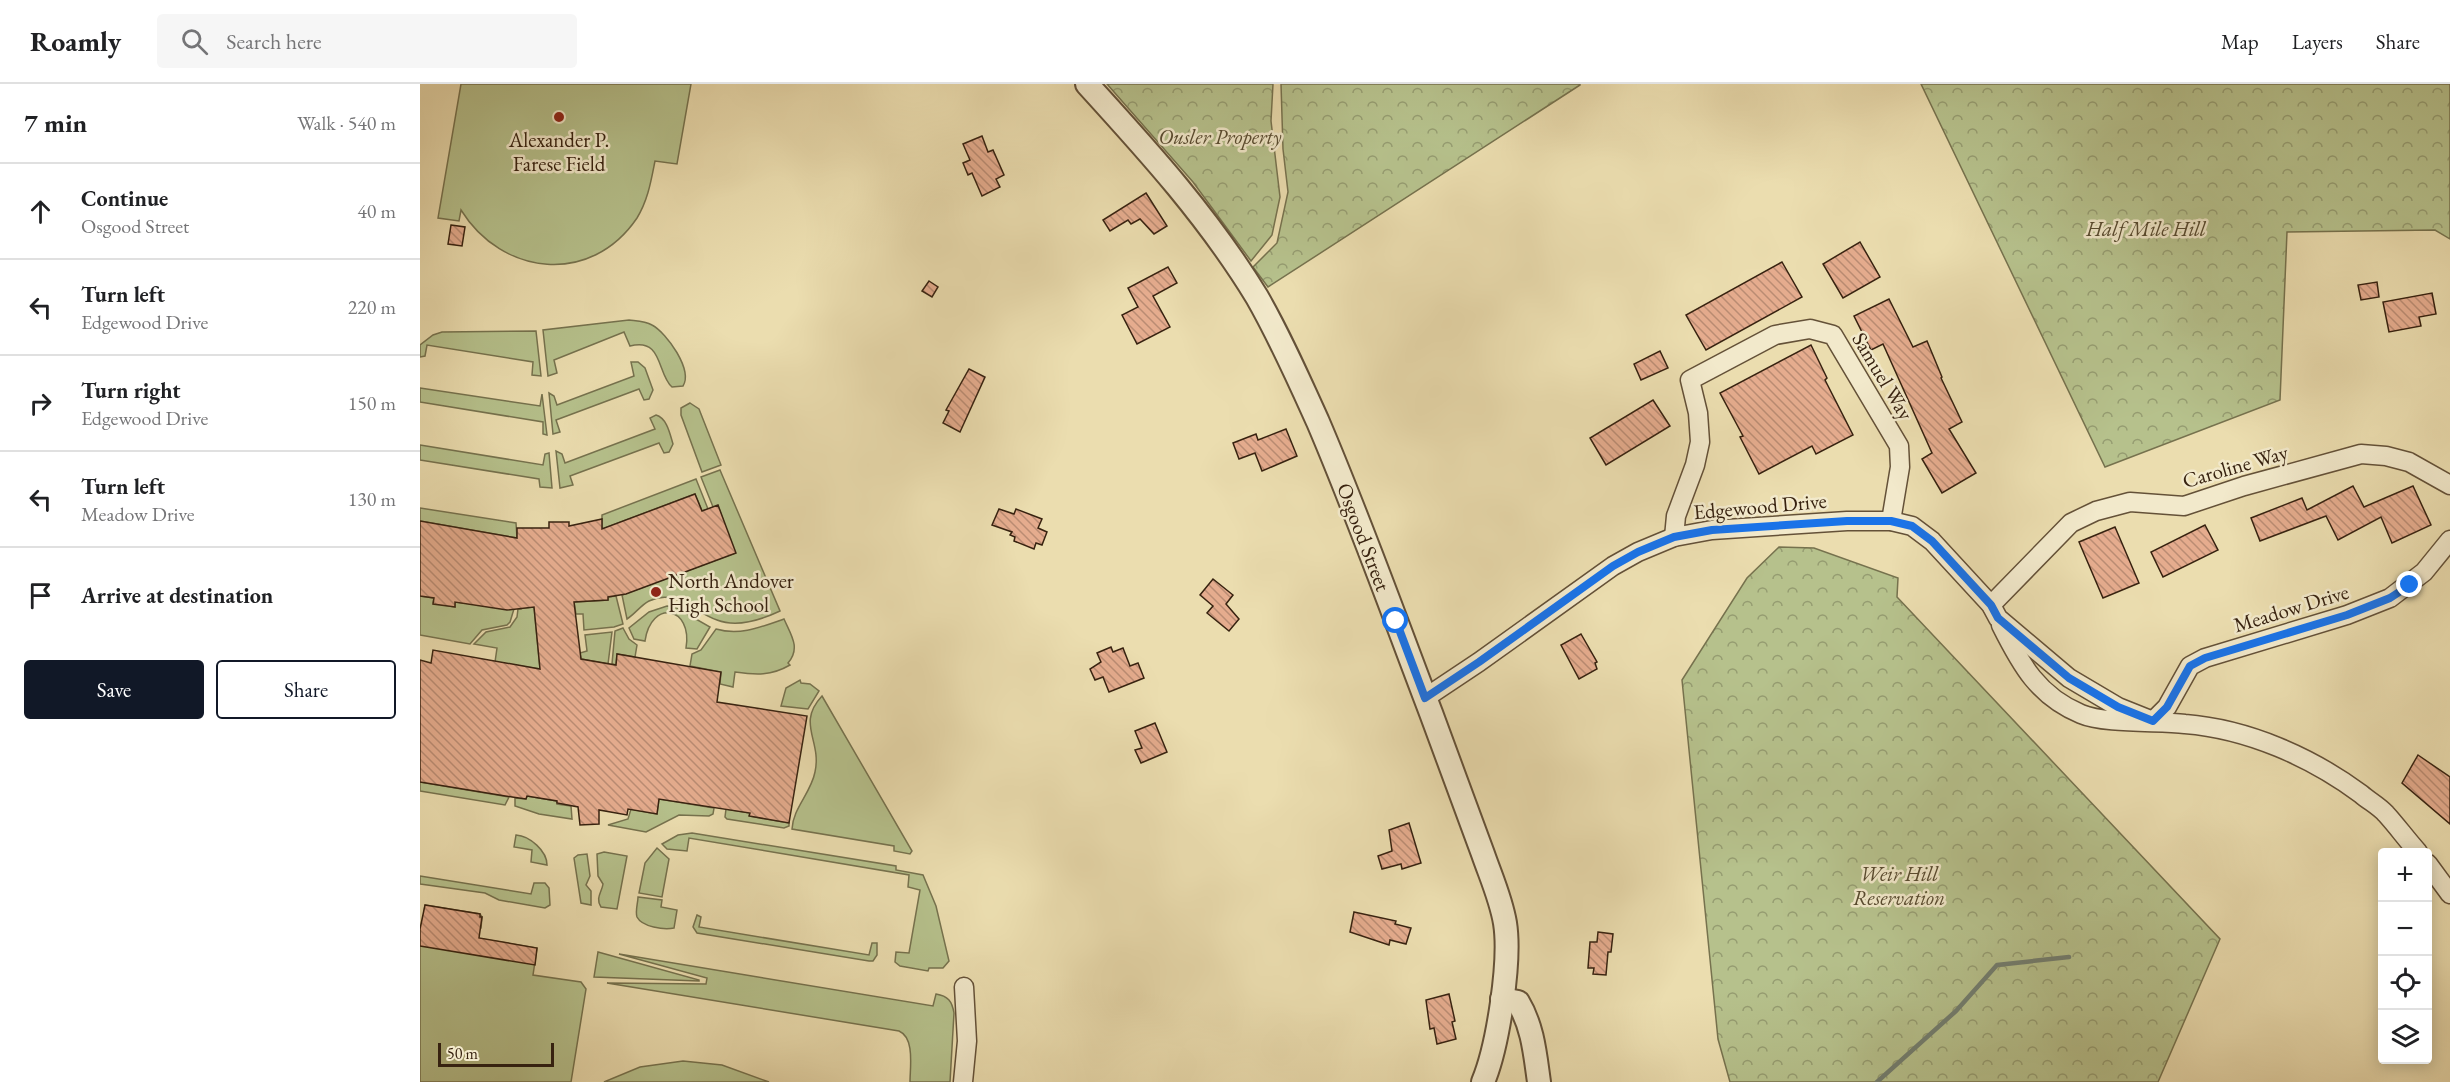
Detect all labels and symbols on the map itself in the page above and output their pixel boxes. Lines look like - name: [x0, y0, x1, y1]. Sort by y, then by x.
- marker: Alexander P. Farese Field: [552, 110, 566, 124]
- park label: Ousler Property: [1159, 123, 1282, 150]
- place label: Alexander P. Farese Field: [508, 126, 609, 177]
- park label: Half Mile Hill: [2085, 215, 2207, 242]
- street label: Samuel Way: [1846, 327, 1920, 425]
- street label: Caroline Way: [2179, 438, 2292, 494]
- street label: Osgood Street: [1331, 479, 1397, 595]
- street label: Edgewood Drive: [1692, 487, 1828, 525]
- place label: North Andover High School: [668, 567, 794, 618]
- route end: [2396, 571, 2422, 597]
- street label: Meadow Drive: [2230, 578, 2352, 638]
- marker: North Andover High School: [649, 585, 663, 599]
- route start: [1382, 607, 1408, 633]
- park label: Weir Hill Reservation: [1853, 860, 1945, 911]
- scale bar: [438, 1040, 554, 1068]

